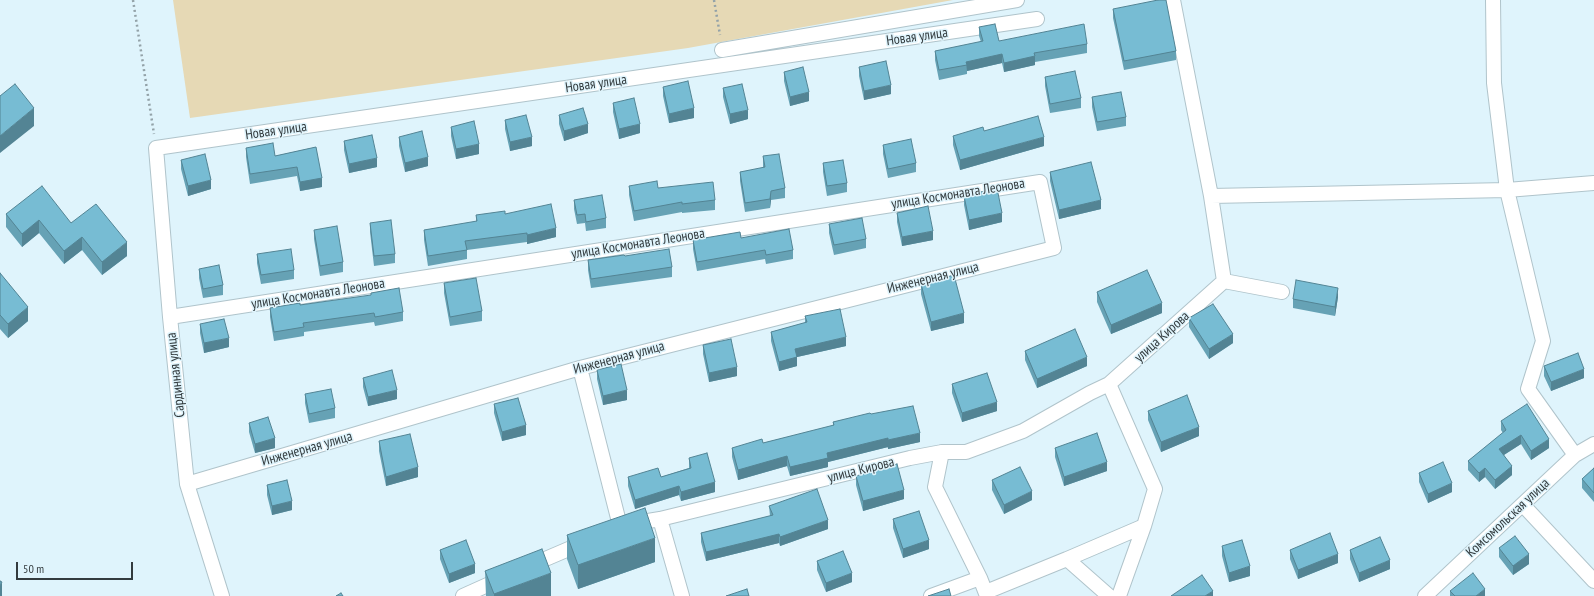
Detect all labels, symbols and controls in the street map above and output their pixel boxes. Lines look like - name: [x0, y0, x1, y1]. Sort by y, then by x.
- street label: Новая улица: [885, 24, 949, 50]
- street label: Новая улица: [564, 71, 628, 97]
- street label: Новая улица: [244, 118, 308, 144]
- street label: улица Космонавта Леонова: [890, 175, 1026, 213]
- street label: улица Космонавта Леонова: [570, 225, 706, 263]
- street label: Инженерная улица: [886, 259, 980, 297]
- street label: улица Космонавта Леонова: [250, 275, 386, 313]
- street label: улица Кирова: [1131, 308, 1193, 366]
- street label: Сардинная улица: [163, 332, 189, 418]
- street label: Инженерная улица: [572, 338, 666, 378]
- street label: Инженерная улица: [260, 428, 354, 470]
- street label: улица Кирова: [826, 454, 896, 486]
- street label: Комсомольская улица: [1463, 475, 1553, 561]
- scale bar: [18, 554, 135, 580]
- text: 50 m: [23, 561, 44, 576]

